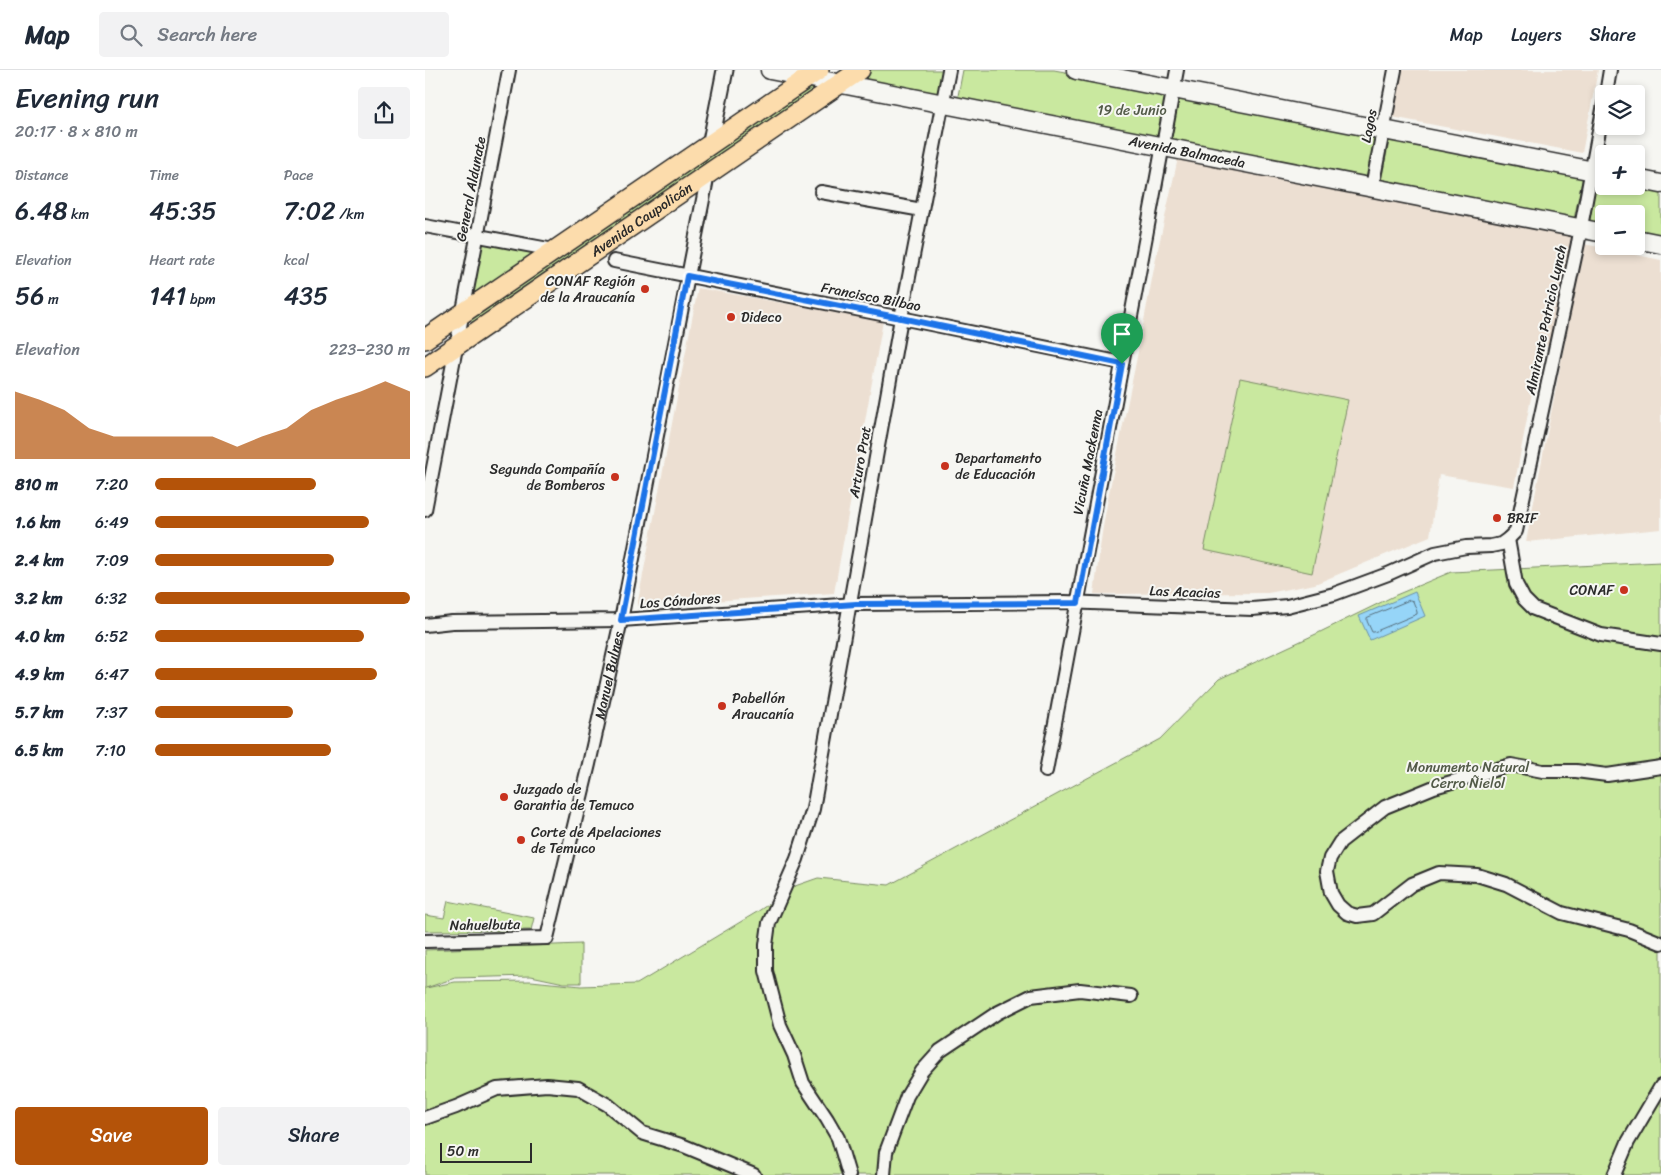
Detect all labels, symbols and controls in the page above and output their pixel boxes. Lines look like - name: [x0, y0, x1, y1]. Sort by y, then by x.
- search box: [99, 12, 449, 57]
- text: Map: [25, 14, 69, 56]
- text: Search here: [157, 18, 257, 51]
- text: Map: [1450, 19, 1483, 51]
- text: Layers: [1511, 19, 1562, 51]
- text: Share: [1590, 19, 1636, 51]
- icon: search: [117, 21, 145, 49]
- text: Evening run: [15, 73, 159, 122]
- map controls: [1595, 85, 1645, 255]
- button: layers: [1595, 85, 1645, 135]
- button: share: [358, 87, 410, 139]
- park label: 19 de Junio: [1097, 98, 1167, 123]
- street label: Lagos: [1353, 106, 1385, 145]
- text: 20:17 · 8 × 810 m: [15, 117, 138, 146]
- street label: Avenida Balmaceda: [1126, 128, 1248, 175]
- street label: General Aldunate: [449, 134, 493, 244]
- button: +: [1595, 145, 1645, 195]
- text: Distance: [15, 163, 68, 188]
- text: Time: [149, 163, 179, 188]
- text: Pace: [284, 163, 313, 188]
- street label: Avenida Caupolicán: [584, 175, 698, 264]
- text: 6.48: [15, 188, 67, 233]
- text: 45:35: [149, 188, 217, 233]
- text: 7:02: [284, 188, 336, 233]
- text: km: [67, 202, 89, 227]
- text: /km: [336, 202, 365, 227]
- button: −: [1595, 205, 1645, 255]
- street label: Almirante Patricio Lynch: [1518, 243, 1574, 398]
- text: Elevation: [15, 248, 72, 273]
- text: Heart rate: [149, 248, 215, 273]
- text: kcal: [284, 248, 309, 273]
- place label: CONAF Región de la Araucanía: [540, 269, 635, 310]
- text: 56: [15, 273, 44, 318]
- text: 141: [149, 273, 186, 318]
- text: 435: [284, 273, 328, 318]
- street label: Francisco Bilbao: [819, 275, 923, 319]
- marker: CONAF Región de la Araucanía: [639, 283, 651, 295]
- text: m: [44, 287, 59, 312]
- text: bpm: [186, 287, 216, 312]
- place label: Dideco: [741, 305, 782, 330]
- marker: Dideco: [725, 311, 737, 323]
- pin: [1101, 313, 1143, 364]
- icon: arrive: [1108, 320, 1136, 348]
- text: Elevation: [15, 335, 80, 364]
- text: 223–230 m: [329, 335, 410, 364]
- street label: Vicuña Mackenna: [1066, 407, 1110, 517]
- street label: Arturo Prat: [841, 424, 879, 501]
- place label: Departamento de Educación: [955, 446, 1042, 487]
- place label: Segunda Compañía de Bomberos: [489, 457, 606, 498]
- marker: Departamento de Educación: [939, 460, 951, 472]
- text: 810 m: [15, 470, 58, 499]
- text: 7:20: [95, 470, 128, 499]
- marker: Segunda Compañía de Bomberos: [609, 471, 621, 483]
- place label: BRIF: [1507, 506, 1539, 531]
- text: 1.6 km: [15, 508, 61, 537]
- text: 6:49: [95, 508, 129, 537]
- marker: BRIF: [1491, 512, 1503, 524]
- text: 2.4 km: [15, 546, 64, 575]
- text: 7:09: [95, 546, 129, 575]
- street label: Las Acacias: [1149, 578, 1222, 606]
- place label: CONAF: [1570, 578, 1615, 603]
- text: 3.2 km: [15, 584, 63, 613]
- text: 6:32: [95, 584, 127, 613]
- marker: CONAF: [1618, 584, 1630, 596]
- street label: Los Cóndores: [639, 586, 722, 616]
- text: 4.0 km: [15, 622, 65, 651]
- text: 6:52: [95, 622, 128, 651]
- street label: Manuel Bulnes: [587, 628, 631, 722]
- text: 4.9 km: [15, 660, 65, 689]
- text: 6:47: [95, 660, 128, 689]
- place label: Pabellón Araucanía: [731, 686, 794, 727]
- text: 5.7 km: [15, 698, 64, 727]
- text: 7:37: [95, 698, 127, 727]
- marker: Pabellón Araucanía: [716, 700, 728, 712]
- text: 6.5 km: [15, 736, 64, 765]
- text: 7:10: [95, 736, 126, 765]
- park label: Monumento Natural Cerro Ñielol: [1407, 755, 1530, 796]
- place label: Juzgado de Garantia de Temuco: [513, 777, 634, 818]
- marker: Juzgado de Garantia de Temuco: [498, 791, 510, 803]
- place label: Corte de Apelaciones de Temuco: [531, 820, 662, 861]
- marker: Corte de Apelaciones de Temuco: [515, 834, 527, 846]
- street label: Nahuelbuta: [450, 912, 521, 938]
- button: Save: [15, 1107, 208, 1165]
- button: Share: [218, 1107, 410, 1165]
- text: 50 m: [447, 1139, 479, 1164]
- scale bar: [440, 1140, 533, 1163]

